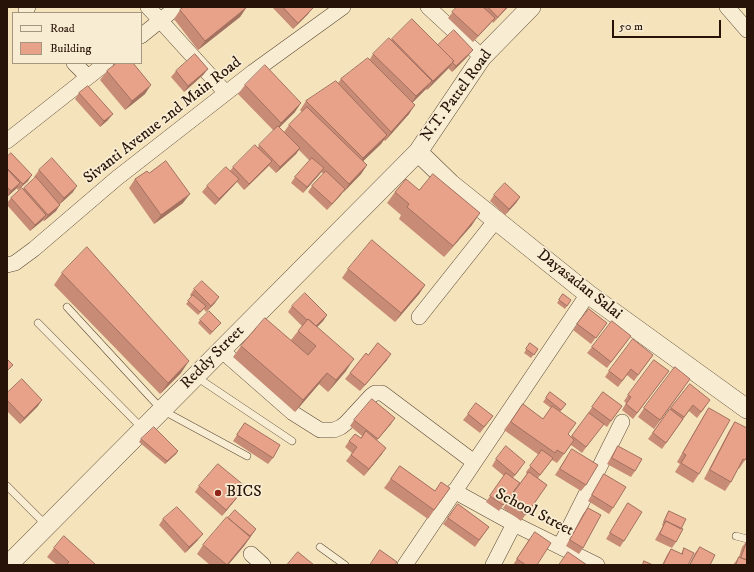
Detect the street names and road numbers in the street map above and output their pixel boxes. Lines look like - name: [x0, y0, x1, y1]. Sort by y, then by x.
- street label: N.T. Pattel Road: [417, 46, 497, 146]
- street label: Sivanti Avenue 2nd Main Road: [80, 53, 246, 189]
- street label: Dayasadan Salai: [533, 246, 625, 324]
- street label: Reddy Street: [177, 322, 249, 394]
- street label: School Street: [492, 485, 576, 541]

